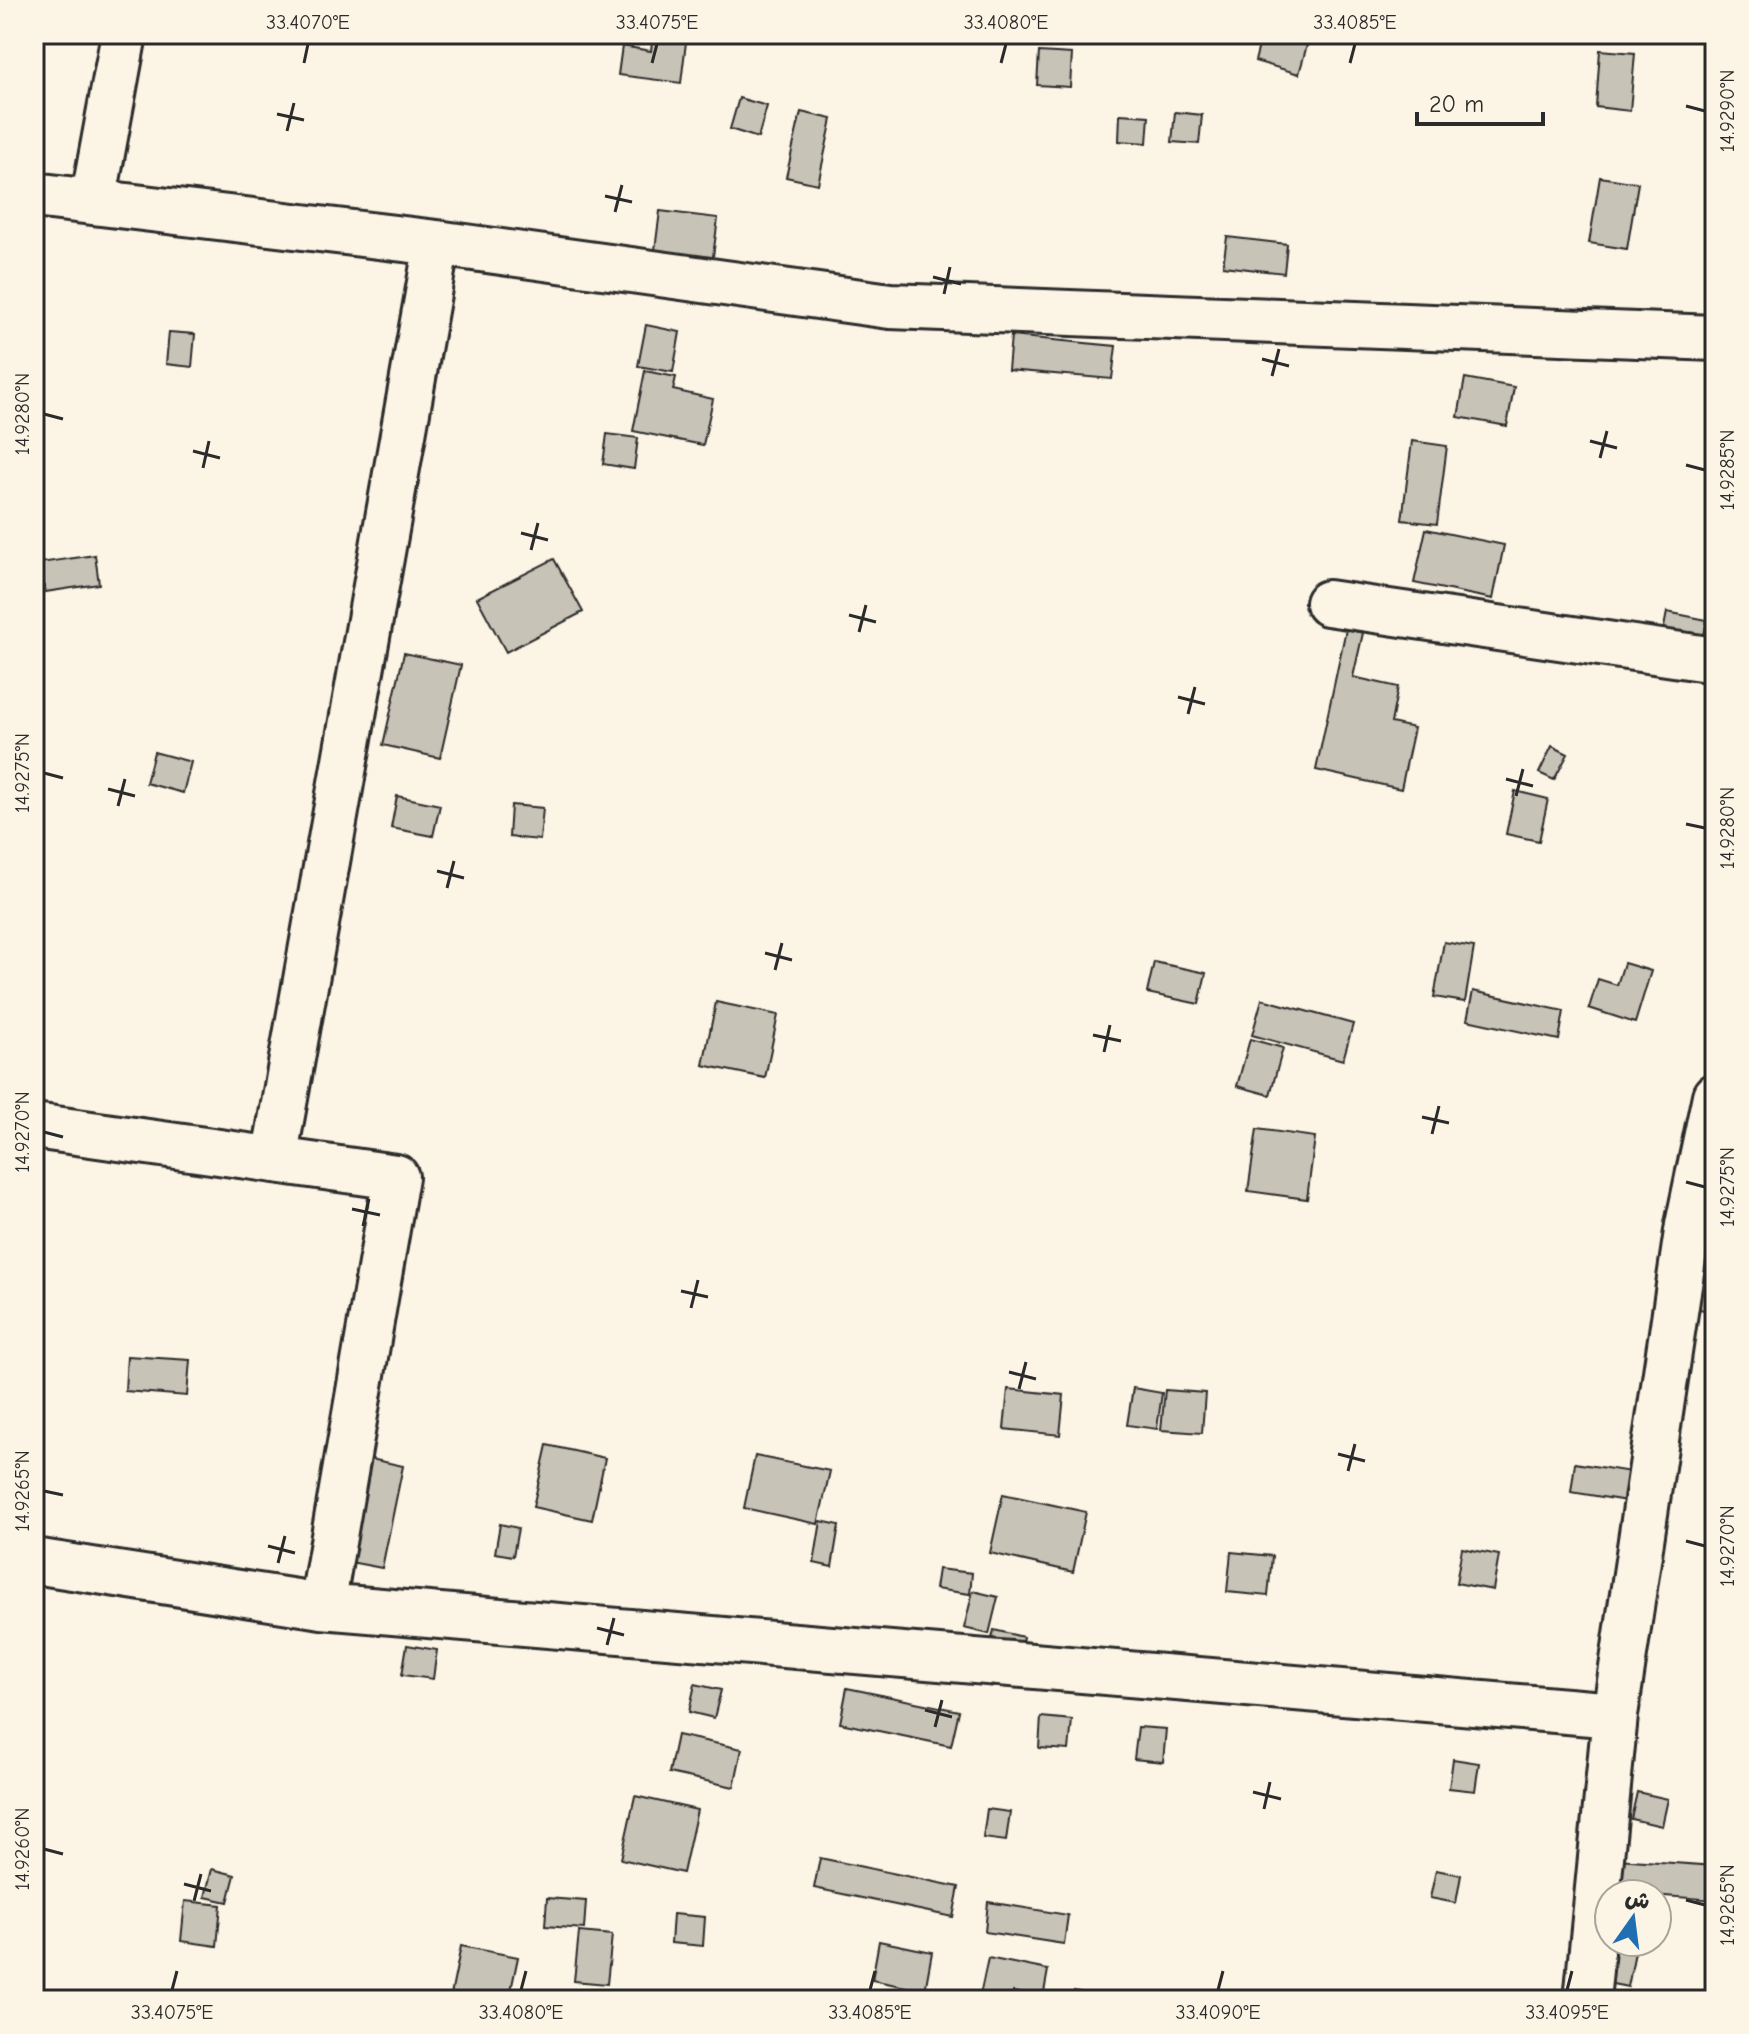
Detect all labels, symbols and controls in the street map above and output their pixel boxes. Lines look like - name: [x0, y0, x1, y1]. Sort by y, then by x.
- text: 33.4070°E: [266, 11, 350, 34]
- text: 33.4075°E: [616, 11, 698, 34]
- text: 33.4080°E: [964, 11, 1048, 34]
- text: 33.4085°E: [1313, 11, 1397, 34]
- text: 14.9290°N: [1716, 70, 1739, 152]
- scale bar: [1417, 76, 1543, 126]
- text: 20 m: [1429, 90, 1484, 118]
- text: 14.9280°N: [11, 373, 34, 455]
- text: 14.9285°N: [1716, 430, 1739, 510]
- text: 14.9275°N: [11, 733, 34, 813]
- text: 14.9280°N: [1716, 787, 1739, 869]
- text: 14.9270°N: [11, 1091, 34, 1173]
- text: 14.9275°N: [1716, 1147, 1739, 1227]
- text: 14.9265°N: [11, 1450, 34, 1532]
- text: 14.9270°N: [1716, 1505, 1739, 1587]
- text: 14.9260°N: [11, 1808, 34, 1890]
- text: 14.9265°N: [1716, 1864, 1739, 1946]
- north arrow: [1593, 1878, 1673, 1958]
- text: ش: [1623, 1884, 1652, 1915]
- text: 33.4075°E: [131, 2001, 213, 2024]
- text: 33.4080°E: [479, 2001, 563, 2024]
- text: 33.4085°E: [828, 2001, 912, 2024]
- text: 33.4090°E: [1176, 2001, 1260, 2024]
- text: 33.4095°E: [1525, 2001, 1609, 2024]

